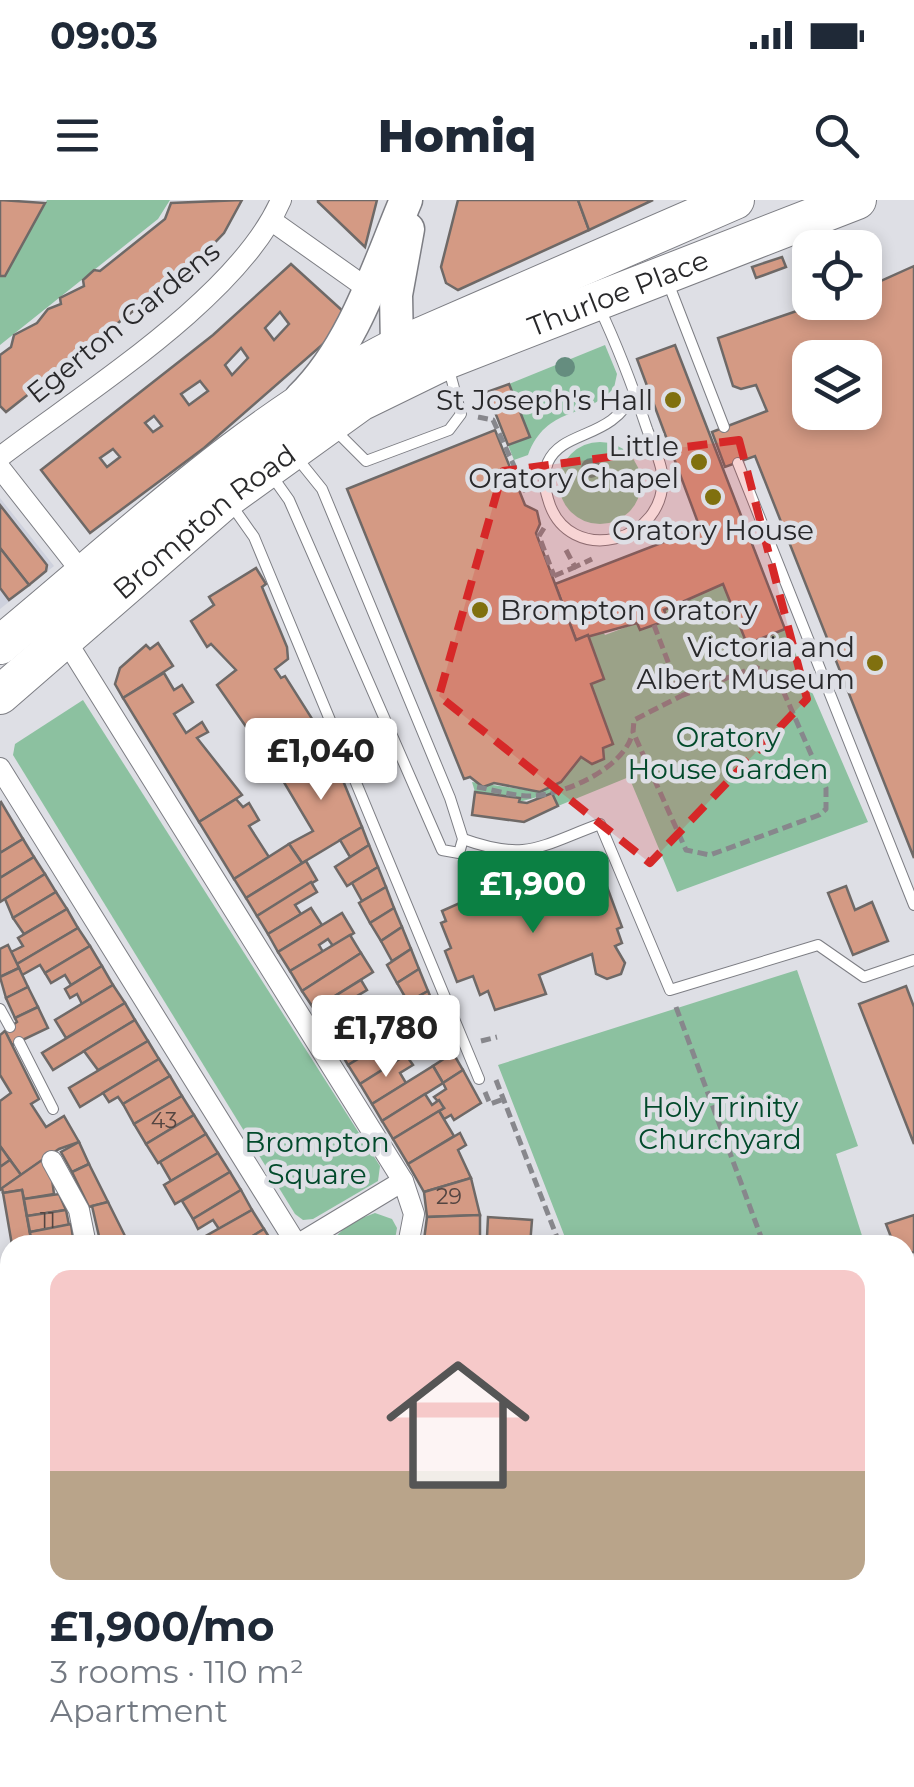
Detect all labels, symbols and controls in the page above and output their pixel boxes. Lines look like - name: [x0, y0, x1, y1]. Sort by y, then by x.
- text: 09:03: [50, 12, 158, 59]
- icon: menu: [50, 108, 105, 163]
- text: Homiq: [378, 108, 536, 163]
- icon: search: [809, 108, 864, 163]
- map controls: [792, 230, 882, 430]
- button: locate: [792, 230, 882, 320]
- street label: Egerton Gardens: [20, 234, 226, 410]
- street label: Thurloe Place: [523, 243, 713, 343]
- button: layers: [792, 340, 882, 430]
- place label: St Joseph's Hall: [436, 383, 653, 417]
- marker: St Joseph's Hall: [662, 389, 684, 411]
- place label: Little Oratory Chapel: [468, 429, 679, 495]
- street label: Brompton Road: [106, 437, 302, 606]
- marker: Little Oratory Chapel: [688, 451, 710, 473]
- marker: Oratory House: [702, 486, 724, 508]
- place label: Oratory House: [612, 513, 814, 547]
- place label: Brompton Oratory: [500, 593, 758, 627]
- marker: Brompton Oratory: [469, 599, 491, 621]
- place label: Victoria and Albert Museum: [636, 630, 855, 696]
- marker: Victoria and Albert Museum: [864, 652, 886, 674]
- pin: £1,040: [240, 718, 402, 803]
- park label: Oratory House Garden: [628, 720, 828, 786]
- text: £1,040: [267, 731, 375, 770]
- pin: £1,900: [452, 851, 614, 936]
- text: £1,900: [480, 864, 586, 903]
- pin: £1,780: [305, 995, 467, 1080]
- text: £1,780: [334, 1008, 438, 1047]
- park label: Holy Trinity Churchyard: [638, 1090, 802, 1156]
- house number: 43: [151, 1107, 177, 1134]
- park label: Brompton Square: [244, 1125, 390, 1191]
- house number: 29: [436, 1183, 462, 1210]
- house number: 11: [40, 1207, 56, 1234]
- icon: home: [368, 1335, 548, 1515]
- text: £1,900/mo: [50, 1600, 275, 1652]
- text: 3 rooms · 110 m²: [50, 1652, 304, 1691]
- text: Apartment: [50, 1691, 228, 1730]

